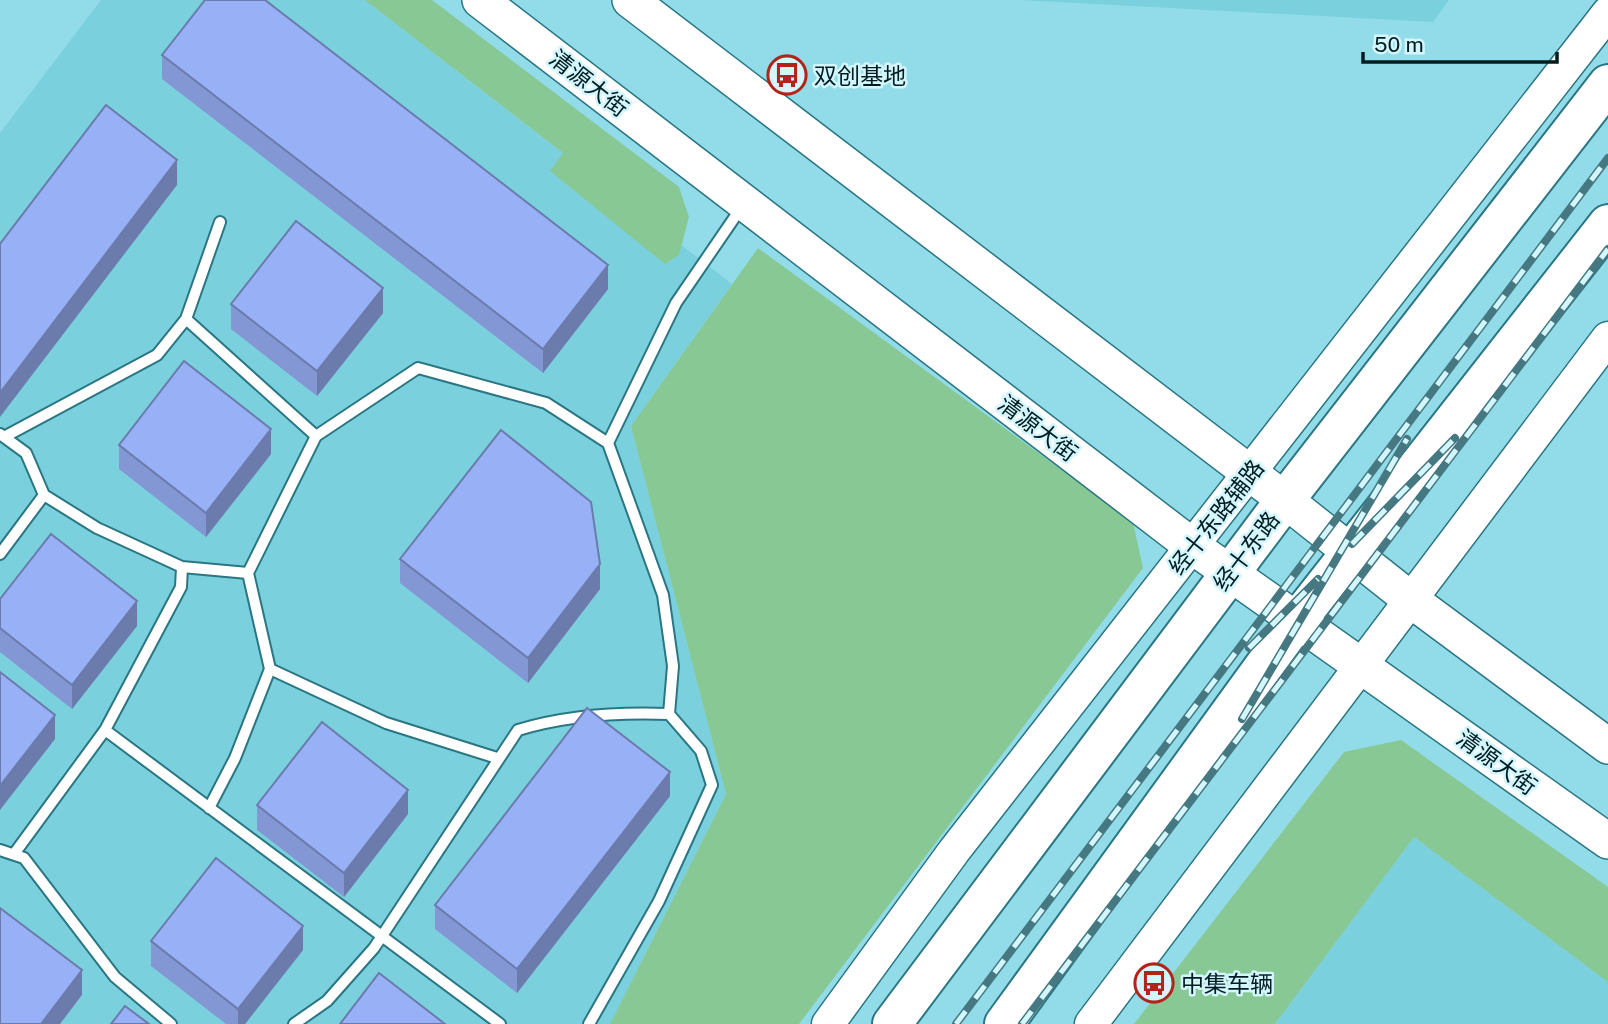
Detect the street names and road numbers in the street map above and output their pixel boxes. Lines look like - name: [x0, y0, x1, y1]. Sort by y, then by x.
- street label: 清源大街: [544, 44, 634, 122]
- street label: 清源大街: [993, 390, 1083, 466]
- street label: 经十东路辅路: [1163, 454, 1269, 580]
- street label: 经十东路: [1207, 506, 1285, 596]
- street label: 清源大街: [1452, 724, 1542, 800]

